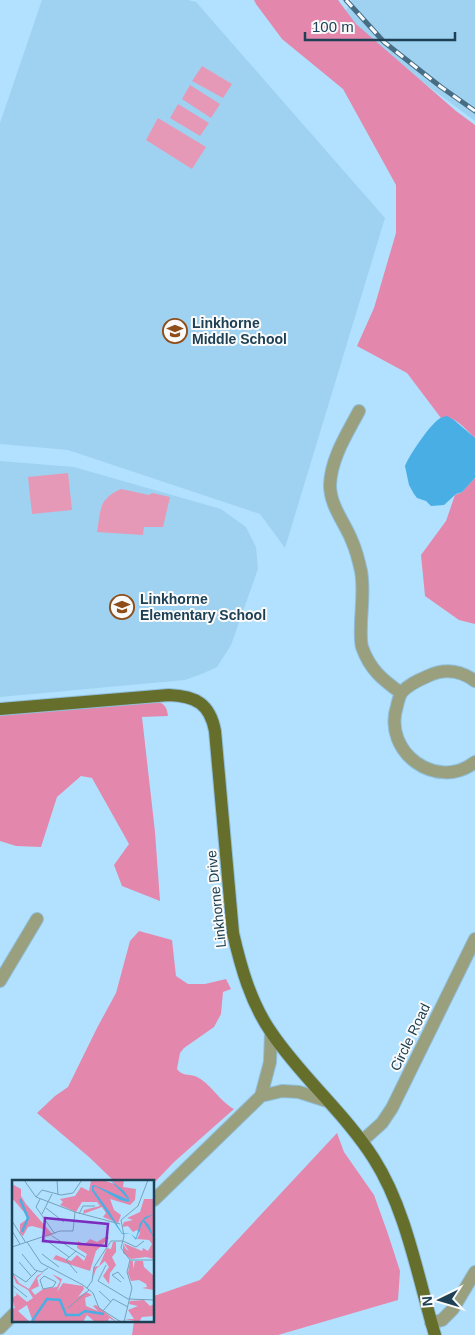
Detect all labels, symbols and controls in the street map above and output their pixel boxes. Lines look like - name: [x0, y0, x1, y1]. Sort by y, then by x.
- scale bar: [305, 10, 455, 42]
- text: 100 m: [312, 18, 354, 35]
- place label: Linkhorne Middle School: [192, 315, 287, 347]
- school or university icon: Linkhorne Middle School: [162, 318, 188, 344]
- place label: Linkhorne Elementary School: [140, 591, 266, 623]
- school or university icon: Linkhorne Elementary School: [109, 594, 135, 620]
- street label: Linkhorne Drive: [203, 849, 229, 949]
- street label: Circle Road: [387, 1001, 433, 1073]
- inset map: [12, 1180, 155, 1322]
- north arrow: [415, 1275, 465, 1325]
- text: N: [419, 1295, 435, 1307]

